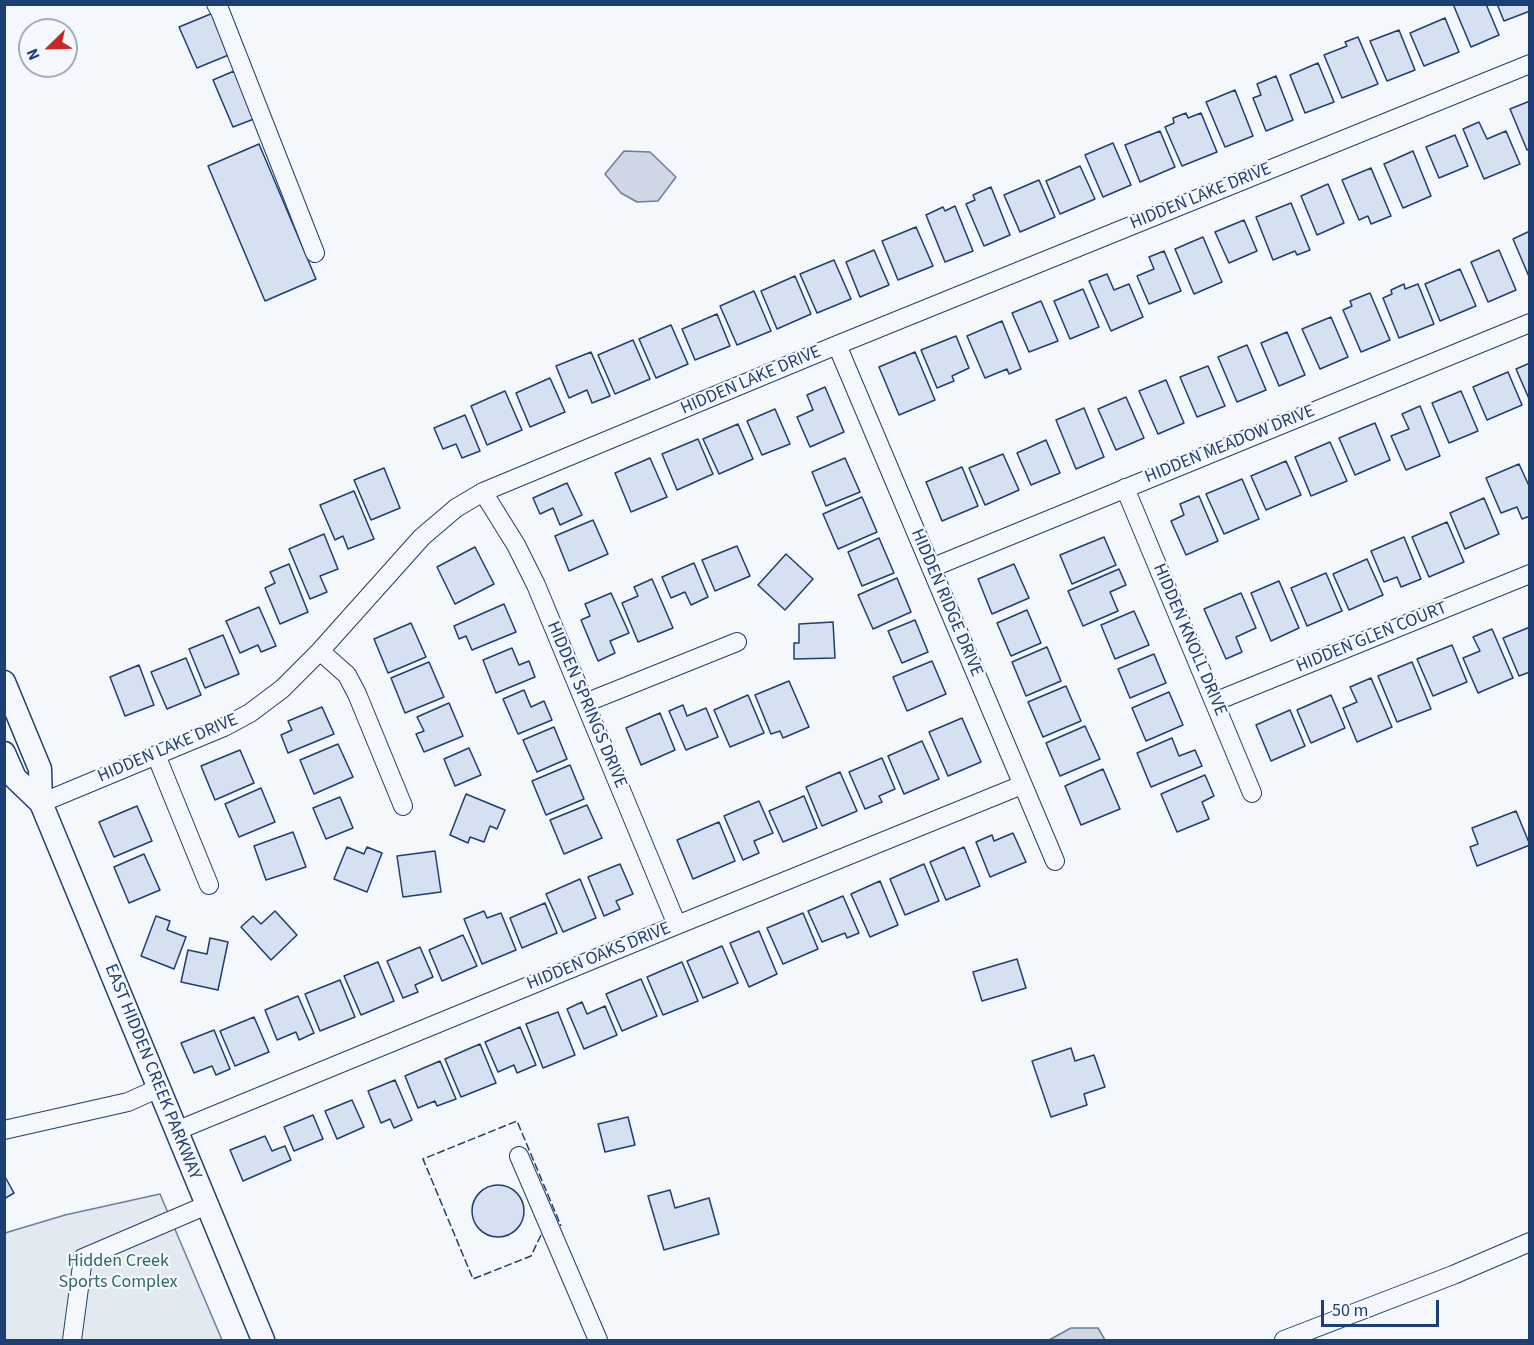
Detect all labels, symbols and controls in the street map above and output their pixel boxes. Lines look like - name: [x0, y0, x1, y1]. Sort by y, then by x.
- north arrow: [18, 18, 78, 78]
- text: N: [21, 45, 45, 63]
- street label: HIDDEN LAKE DRIVE: [1127, 159, 1275, 235]
- street label: HIDDEN LAKE DRIVE: [678, 342, 824, 420]
- street label: HIDDEN MEADOW DRIVE: [1142, 401, 1318, 489]
- street label: HIDDEN RIDGE DRIVE: [905, 526, 987, 680]
- street label: HIDDEN KNOLL DRIVE: [1147, 561, 1231, 719]
- street label: HIDDEN GLEN COURT: [1293, 598, 1451, 678]
- street label: HIDDEN SPRINGS DRIVE: [541, 618, 631, 792]
- street label: HIDDEN LAKE DRIVE: [95, 710, 241, 788]
- street label: HIDDEN OAKS DRIVE: [524, 918, 674, 996]
- street label: EAST HIDDEN CREEK PARKWAY: [99, 961, 205, 1183]
- park label: Hidden Creek Sports Complex: [58, 1251, 178, 1294]
- scale bar: [1324, 1288, 1442, 1326]
- text: 50 m: [1332, 1298, 1368, 1323]

